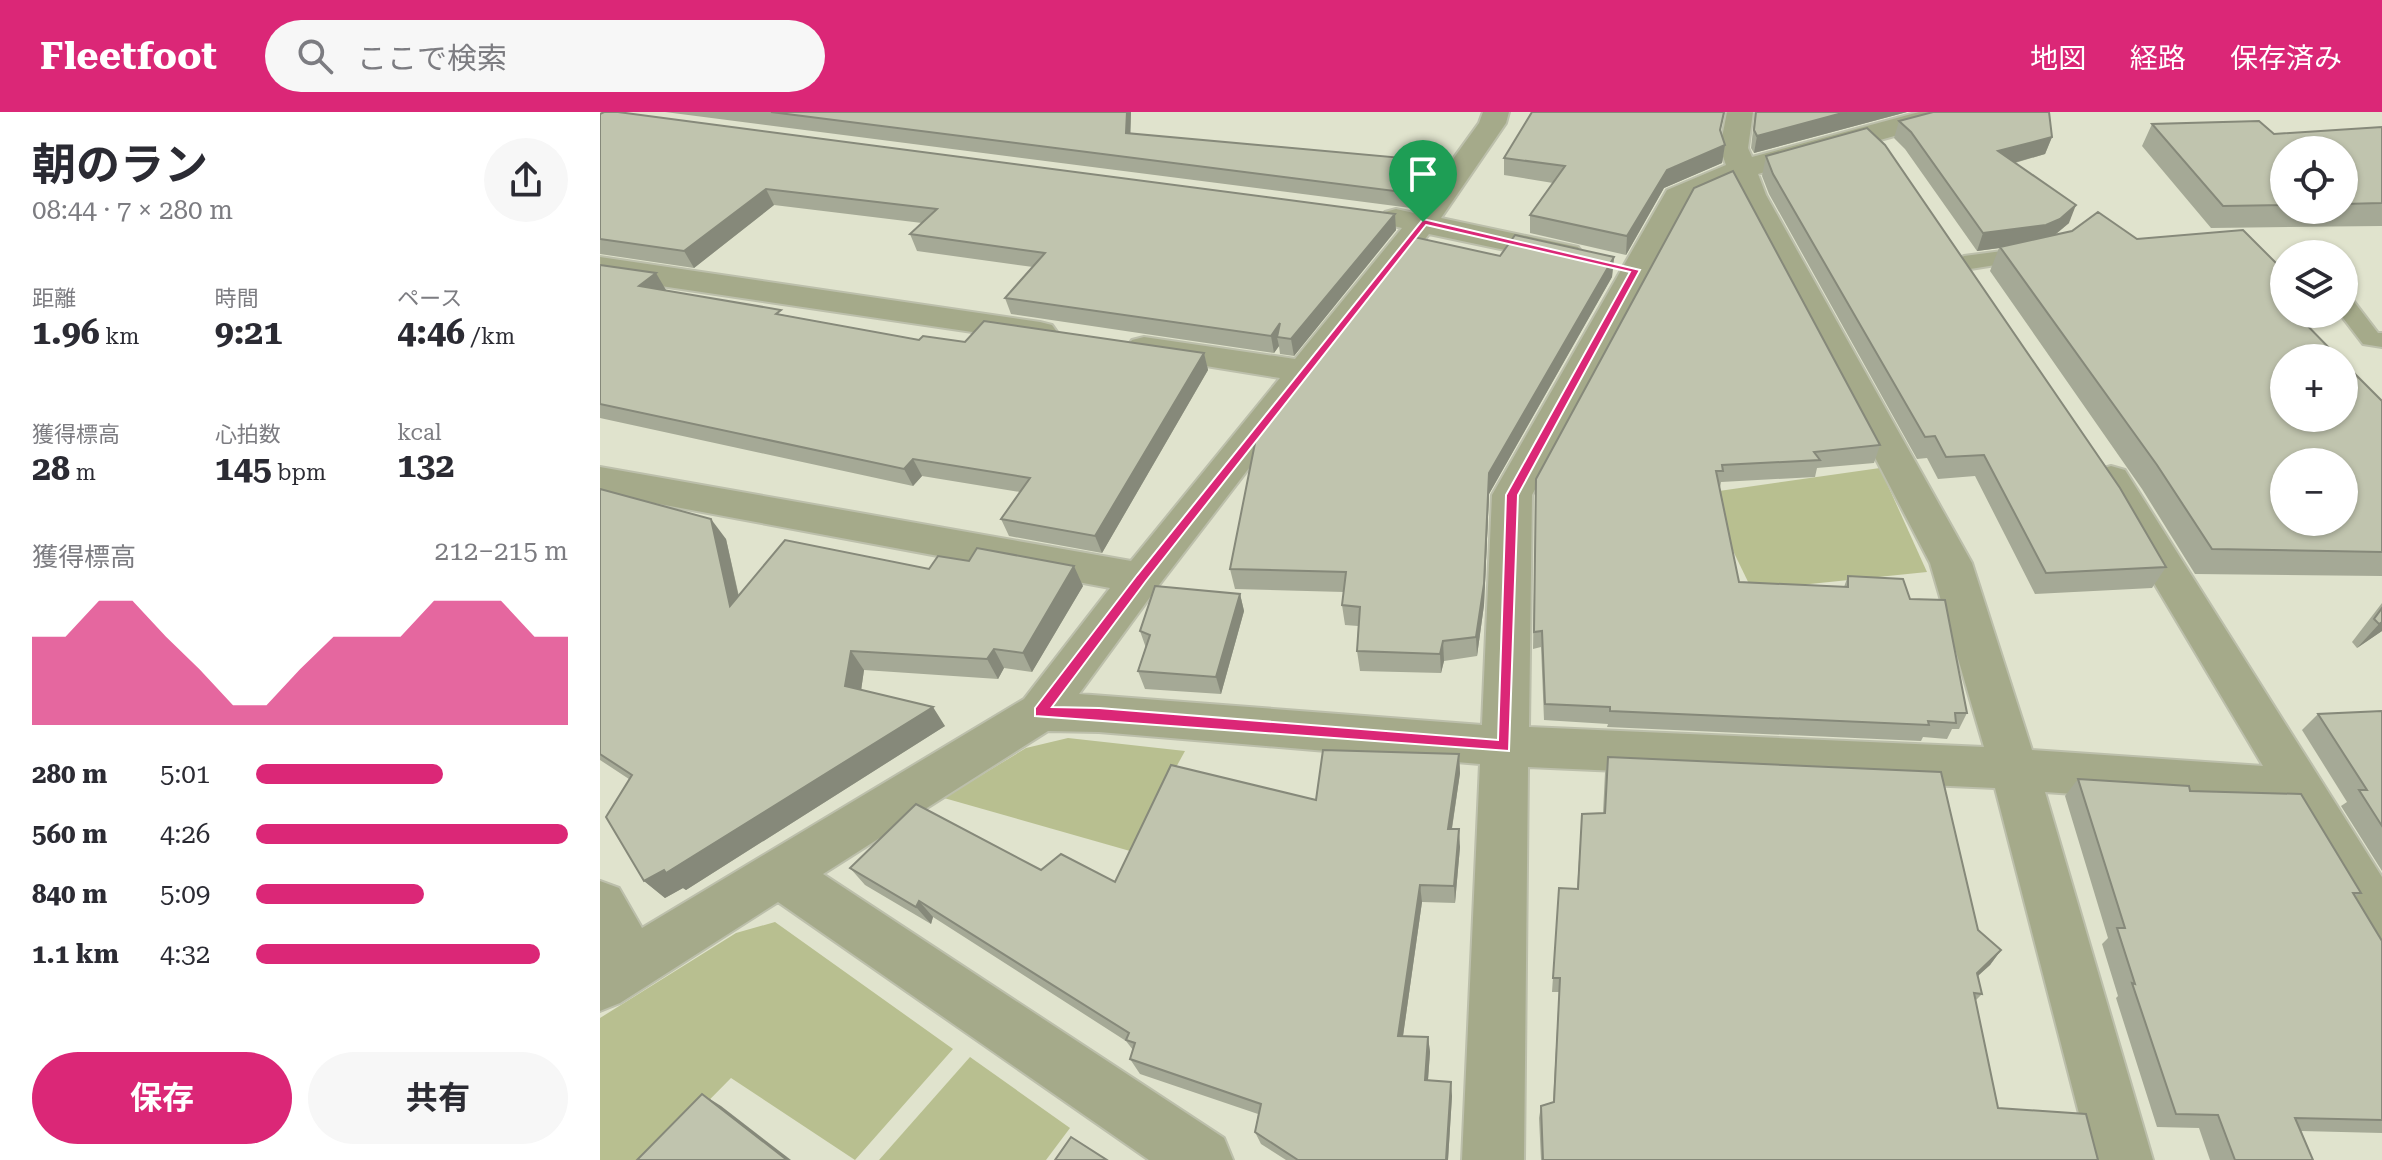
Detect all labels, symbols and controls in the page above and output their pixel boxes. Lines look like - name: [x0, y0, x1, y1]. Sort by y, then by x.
- search box: [265, 20, 825, 92]
- text: Fleetfoot: [40, 34, 217, 78]
- icon: search: [293, 34, 337, 78]
- text: ここで検索: [357, 41, 507, 76]
- text: 地図: [2030, 42, 2086, 75]
- text: 経路: [2130, 42, 2186, 75]
- text: 保存済み: [2230, 42, 2342, 75]
- map controls: [2270, 136, 2358, 536]
- button: locate: [2270, 136, 2358, 224]
- button: share: [484, 138, 568, 222]
- text: 朝のラン: [32, 139, 208, 191]
- pin: [1389, 140, 1457, 222]
- icon: arrive: [1401, 152, 1445, 196]
- text: 08:44 · 7 × 280 m: [32, 195, 233, 225]
- button: layers: [2270, 240, 2358, 328]
- text: 距離: [32, 286, 76, 311]
- text: 時間: [215, 286, 259, 311]
- text: ペース: [397, 286, 462, 311]
- text: 1.96: [32, 312, 100, 352]
- text: 9:21: [215, 312, 282, 352]
- text: 4:46: [397, 312, 465, 352]
- text: km: [100, 324, 139, 349]
- text: /km: [465, 324, 515, 349]
- button: +: [2270, 344, 2358, 432]
- text: kcal: [397, 420, 442, 445]
- text: 獲得標高: [32, 422, 120, 447]
- text: 心拍数: [215, 422, 281, 447]
- text: 132: [397, 445, 454, 485]
- text: 28: [32, 448, 70, 488]
- text: 145: [215, 448, 272, 488]
- button: −: [2270, 448, 2358, 536]
- text: m: [70, 460, 96, 485]
- text: bpm: [272, 460, 326, 485]
- text: 212–215 m: [435, 536, 568, 566]
- text: 獲得標高: [32, 542, 136, 572]
- text: 280 m: [32, 759, 107, 789]
- text: 5:01: [160, 759, 210, 789]
- text: 560 m: [32, 819, 107, 849]
- text: 4:26: [160, 819, 210, 849]
- text: 840 m: [32, 879, 107, 909]
- text: 5:09: [160, 879, 210, 909]
- text: 1.1 km: [32, 939, 119, 969]
- text: 4:32: [160, 939, 210, 969]
- button: 保存: [32, 1052, 292, 1144]
- button: 共有: [308, 1052, 568, 1144]

